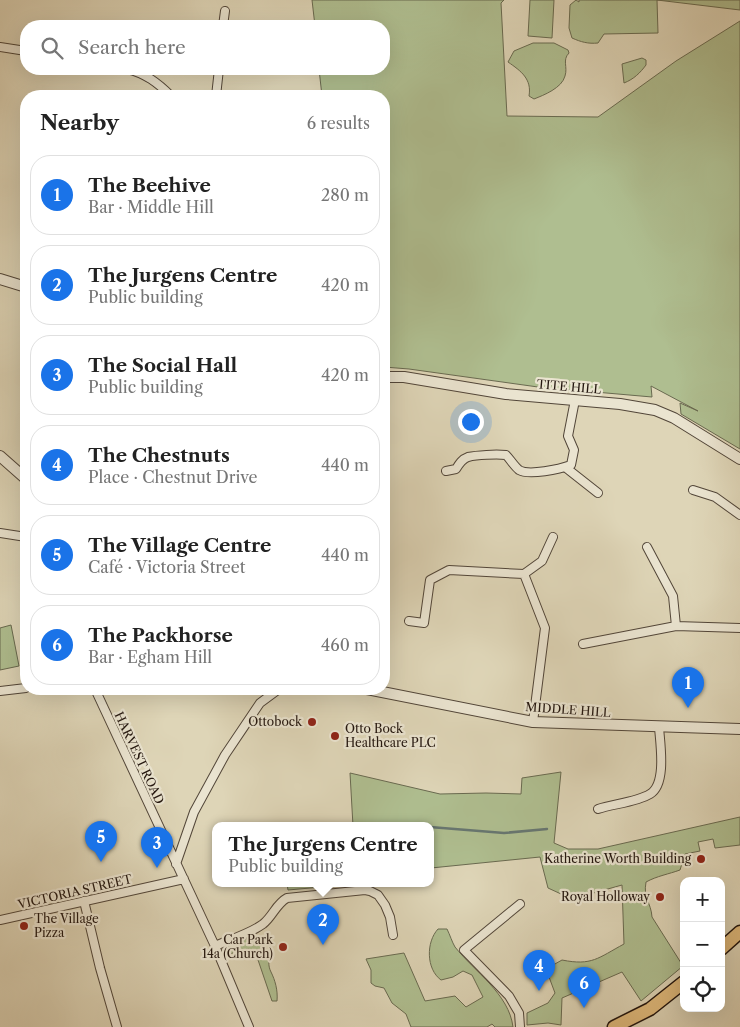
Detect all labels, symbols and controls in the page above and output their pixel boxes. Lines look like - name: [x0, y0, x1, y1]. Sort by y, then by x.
- search box: [20, 20, 390, 75]
- icon: search: [38, 34, 66, 62]
- text: Search here: [78, 36, 186, 59]
- text: Nearby: [40, 110, 119, 135]
- text: 6 results: [307, 113, 370, 133]
- text: The Beehive: [88, 174, 211, 197]
- text: 1: [53, 185, 61, 205]
- text: 280 m: [321, 185, 369, 205]
- text: Bar · Middle Hill: [88, 197, 214, 217]
- text: The Jurgens Centre: [88, 264, 277, 287]
- text: 2: [52, 275, 62, 295]
- text: 420 m: [321, 275, 369, 295]
- text: Public building: [88, 287, 203, 307]
- text: The Social Hall: [88, 354, 237, 377]
- text: 3: [52, 365, 62, 385]
- text: 420 m: [321, 365, 369, 385]
- street label: TITE HILL: [536, 376, 602, 397]
- text: Public building: [88, 377, 203, 397]
- your location: [458, 409, 484, 435]
- text: The Chestnuts: [88, 444, 230, 467]
- text: 4: [52, 455, 62, 475]
- text: 440 m: [321, 455, 369, 475]
- text: Place · Chestnut Drive: [88, 467, 257, 487]
- text: The Village Centre: [88, 534, 271, 557]
- text: 5: [53, 545, 61, 565]
- text: 440 m: [321, 545, 369, 565]
- text: Café · Victoria Street: [88, 557, 245, 577]
- text: The Packhorse: [88, 624, 233, 647]
- text: 6: [52, 635, 62, 655]
- text: 460 m: [321, 635, 369, 655]
- text: Bar · Egham Hill: [88, 647, 212, 667]
- pin: 1: [672, 667, 704, 708]
- street label: MIDDLE HILL: [525, 699, 611, 720]
- street label: HARVEST ROAD: [111, 709, 168, 807]
- place label: Ottobock: [248, 714, 303, 729]
- marker: Ottobock: [306, 716, 318, 728]
- place label: Otto Bock Healthcare PLC: [345, 721, 436, 750]
- marker: Otto Bock Healthcare PLC: [329, 730, 341, 742]
- pin: 5: [85, 821, 117, 862]
- popup: [212, 822, 434, 887]
- pin: 3: [141, 827, 173, 868]
- text: The Jurgens Centre: [228, 833, 418, 856]
- place label: Katherine Worth Building: [544, 851, 692, 866]
- marker: Katherine Worth Building: [695, 853, 707, 865]
- text: Public building: [228, 856, 343, 876]
- street label: VICTORIA STREET: [15, 871, 133, 912]
- map controls: [680, 877, 725, 1012]
- button: +: [680, 877, 725, 922]
- place label: Royal Holloway: [561, 889, 650, 904]
- marker: Royal Holloway: [654, 891, 666, 903]
- pin: 2: [307, 904, 339, 945]
- place label: The Village Pizza: [34, 911, 99, 940]
- marker: The Village Pizza: [18, 920, 30, 932]
- button: −: [680, 922, 725, 967]
- place label: Car Park 14a (Church): [202, 932, 274, 961]
- marker: Car Park 14a (Church): [277, 941, 289, 953]
- pin: 4: [523, 950, 555, 991]
- pin: 6: [568, 967, 600, 1008]
- button: locate: [680, 967, 725, 1012]

